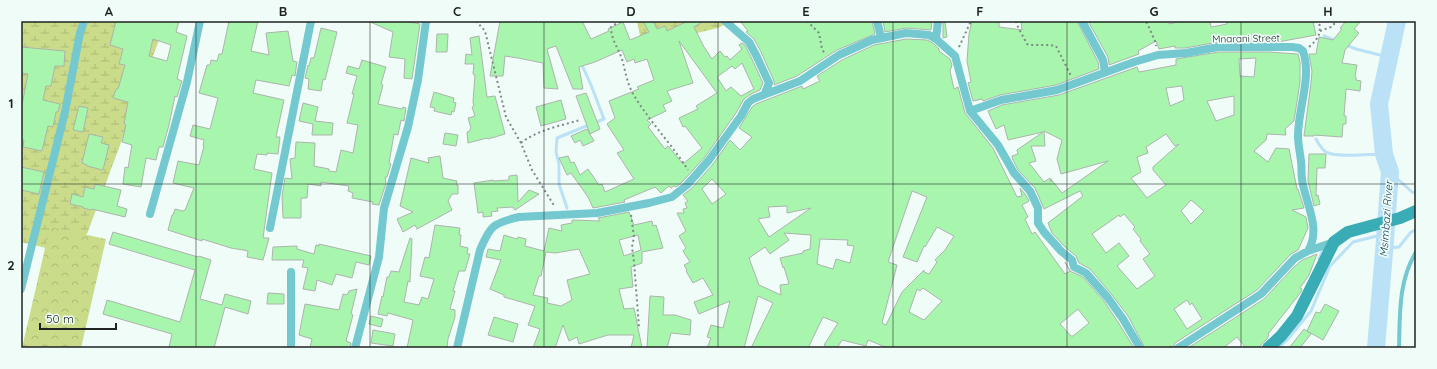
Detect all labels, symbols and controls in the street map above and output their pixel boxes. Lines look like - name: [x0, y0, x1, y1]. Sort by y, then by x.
- text: A: [105, 3, 114, 19]
- text: B: [279, 3, 287, 19]
- text: C: [453, 3, 461, 19]
- text: D: [626, 3, 636, 19]
- text: E: [802, 3, 810, 19]
- text: F: [976, 3, 984, 19]
- text: G: [1149, 3, 1159, 19]
- text: H: [1323, 3, 1333, 19]
- street label: Mnarani Street: [1212, 31, 1281, 46]
- text: 1: [8, 95, 14, 111]
- water label: Msimbazi River: [1376, 179, 1396, 258]
- text: 2: [7, 257, 15, 273]
- scale bar: [40, 305, 116, 331]
- text: 50 m: [46, 311, 74, 326]

